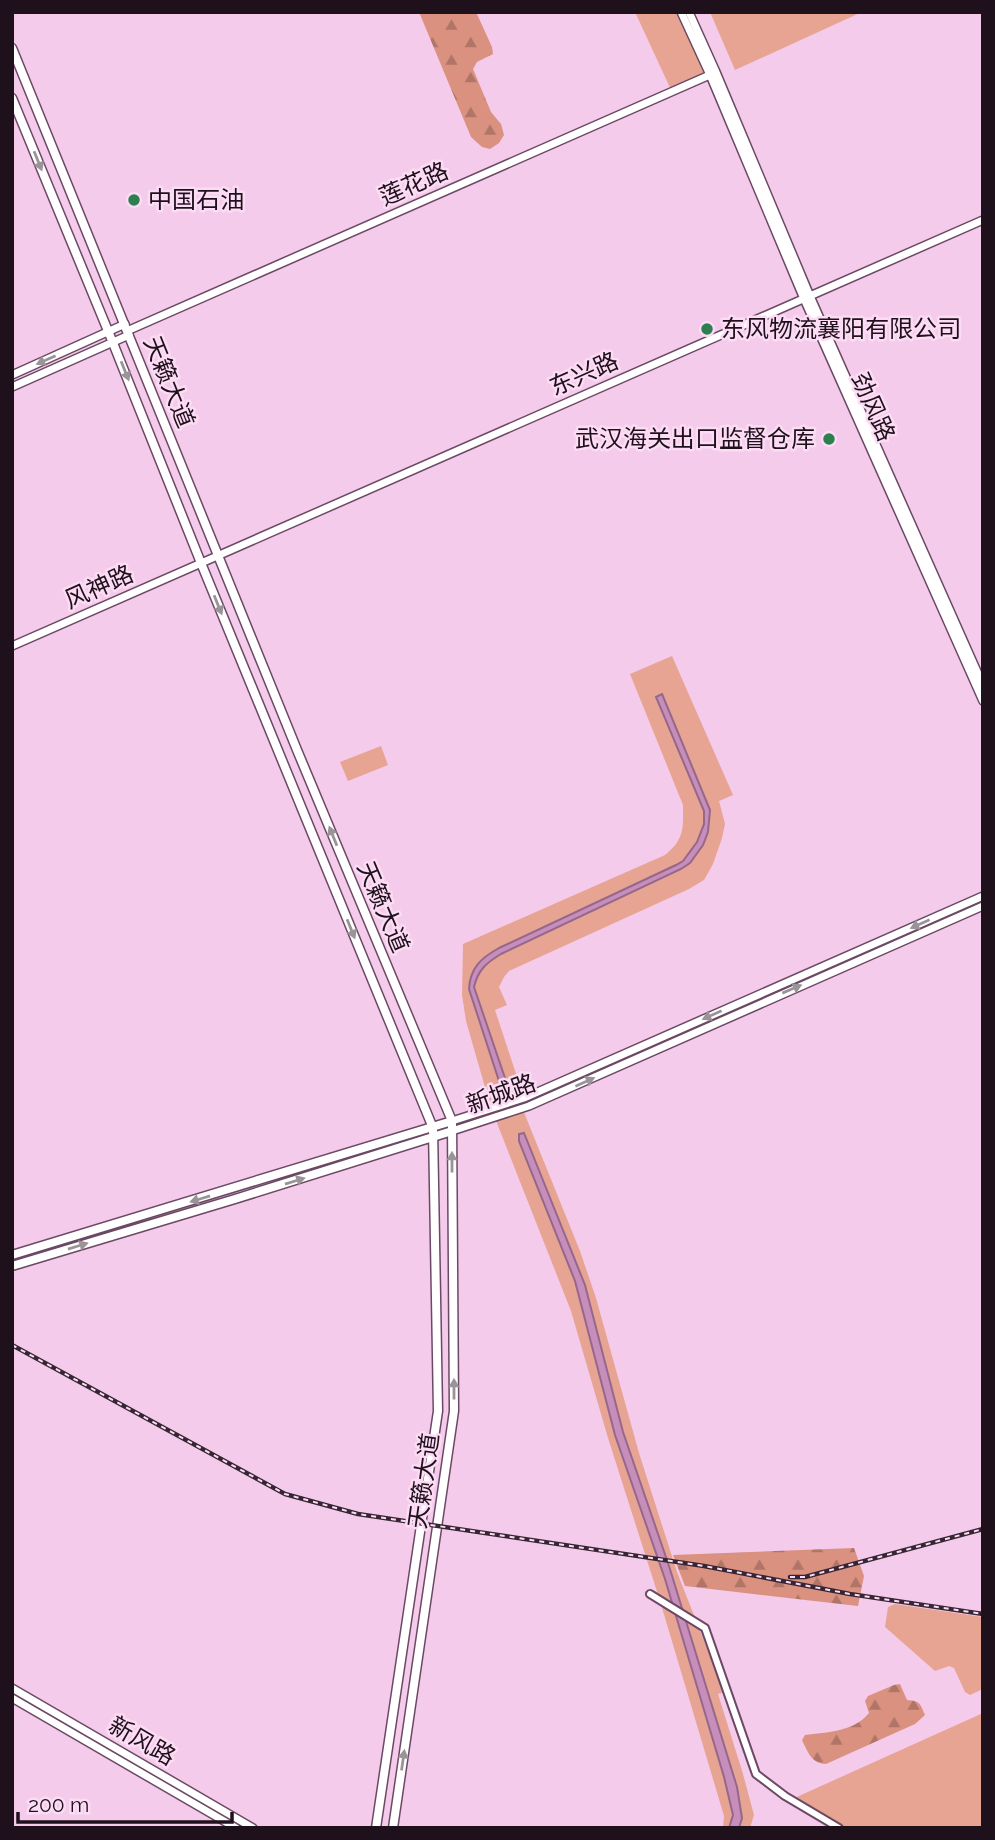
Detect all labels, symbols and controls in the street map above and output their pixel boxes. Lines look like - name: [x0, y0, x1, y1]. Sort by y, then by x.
- one-way arrow: [33, 151, 44, 172]
- street label: 莲花路: [375, 156, 453, 211]
- place label: 中国石油: [148, 185, 244, 214]
- marker: 中国石油: [126, 192, 142, 208]
- place label: 东风物流襄阳有限公司: [721, 314, 961, 343]
- marker: 东风物流襄阳有限公司: [699, 321, 715, 337]
- street label: 天籁大道: [138, 332, 201, 432]
- street label: 东兴路: [545, 346, 623, 401]
- one-way arrow: [36, 354, 56, 366]
- one-way arrow: [119, 361, 130, 382]
- street label: 劲风路: [846, 368, 901, 446]
- place label: 武汉海关出口监督仓库: [575, 424, 815, 453]
- marker: 武汉海关出口监督仓库: [821, 431, 837, 447]
- street label: 风神路: [60, 559, 138, 614]
- one-way arrow: [213, 595, 224, 616]
- one-way arrow: [327, 825, 338, 846]
- street label: 天籁大道: [351, 857, 416, 957]
- one-way arrow: [345, 919, 357, 939]
- one-way arrow: [910, 919, 931, 930]
- one-way arrow: [782, 983, 803, 994]
- one-way arrow: [702, 1009, 722, 1021]
- street label: 新城路: [462, 1068, 540, 1119]
- one-way arrow: [574, 1076, 595, 1087]
- one-way arrow: [446, 1151, 458, 1173]
- one-way arrow: [285, 1175, 306, 1185]
- one-way arrow: [189, 1195, 210, 1205]
- one-way arrow: [67, 1241, 88, 1251]
- one-way arrow: [448, 1378, 460, 1400]
- street label: 天籁大道: [402, 1431, 445, 1530]
- street label: 新风路: [104, 1710, 181, 1771]
- one-way arrow: [398, 1749, 409, 1771]
- scale bar: [18, 1780, 231, 1824]
- text: 200 m: [28, 1792, 89, 1817]

